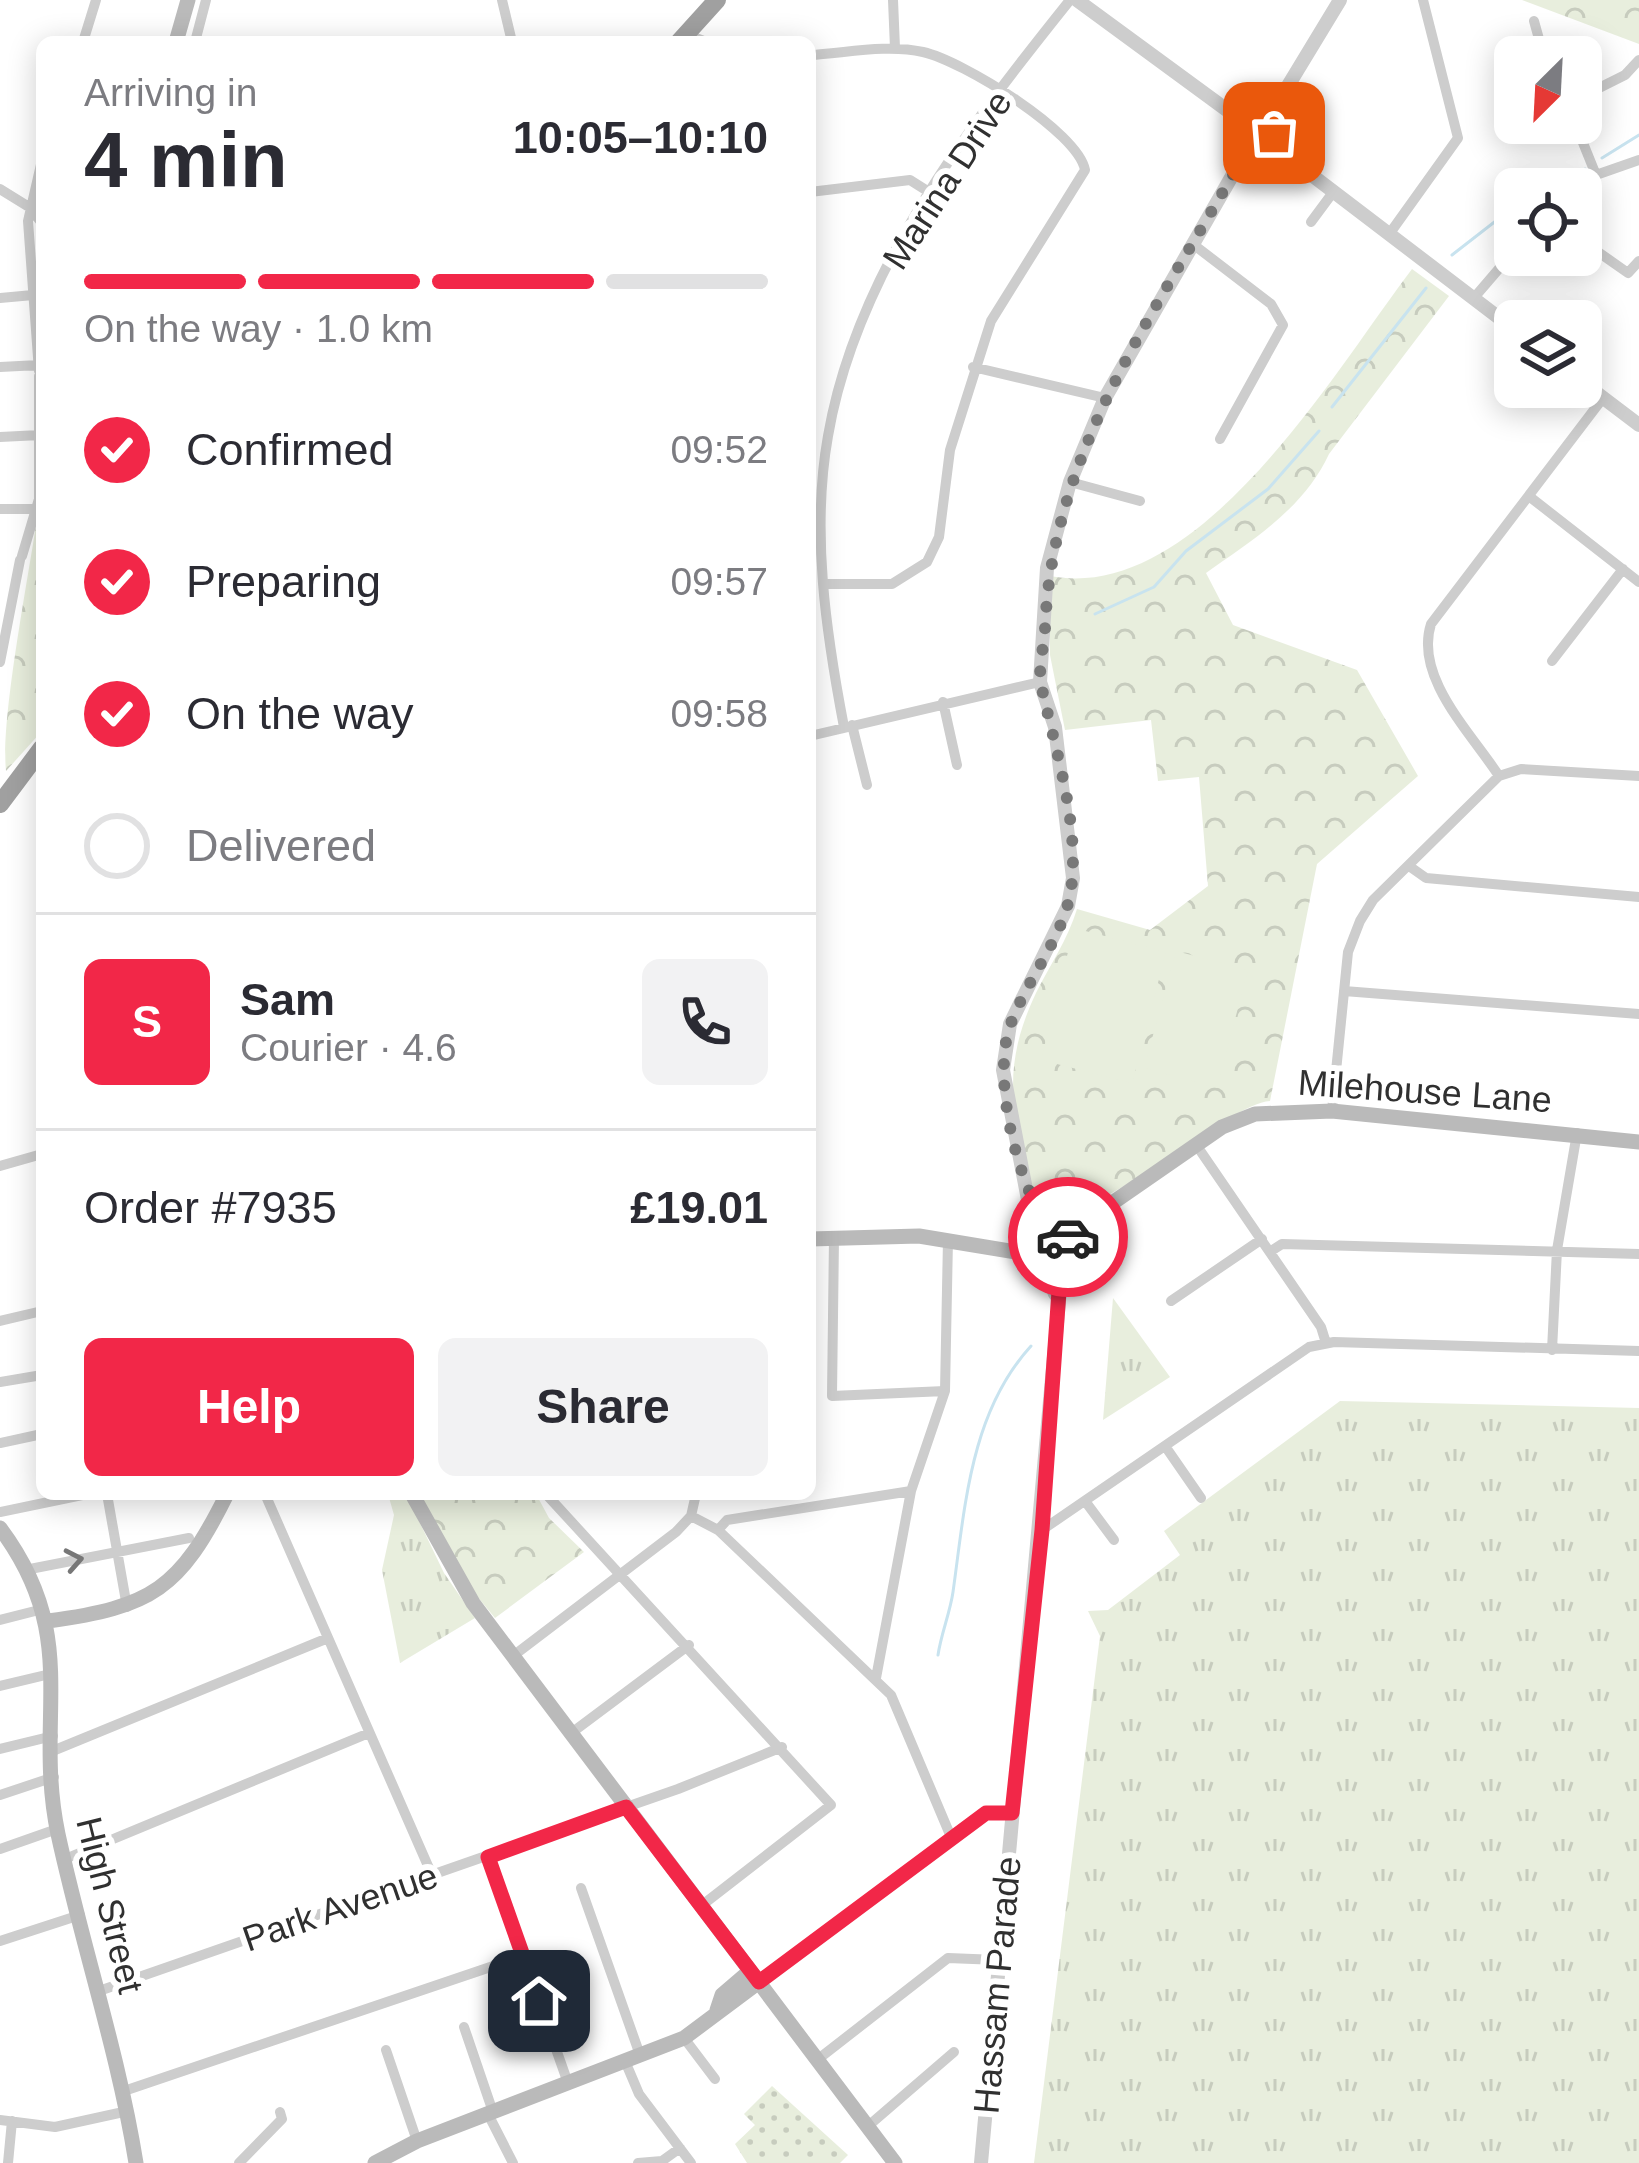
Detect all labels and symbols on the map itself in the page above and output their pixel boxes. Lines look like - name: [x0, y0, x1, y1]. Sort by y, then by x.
- north arrow: [1494, 36, 1602, 144]
- pin: [1223, 82, 1325, 184]
- street label: Marina Drive: [874, 83, 1020, 277]
- street label: Milehouse Lane: [1297, 1062, 1553, 1120]
- courier: [1008, 1177, 1128, 1297]
- one-way arrow: [63, 1549, 83, 1574]
- street label: High Street: [68, 1813, 152, 1997]
- street label: Park Avenue: [237, 1854, 443, 1960]
- street label: Hassam Parade: [965, 1855, 1029, 2115]
- pin: [488, 1950, 590, 2052]

